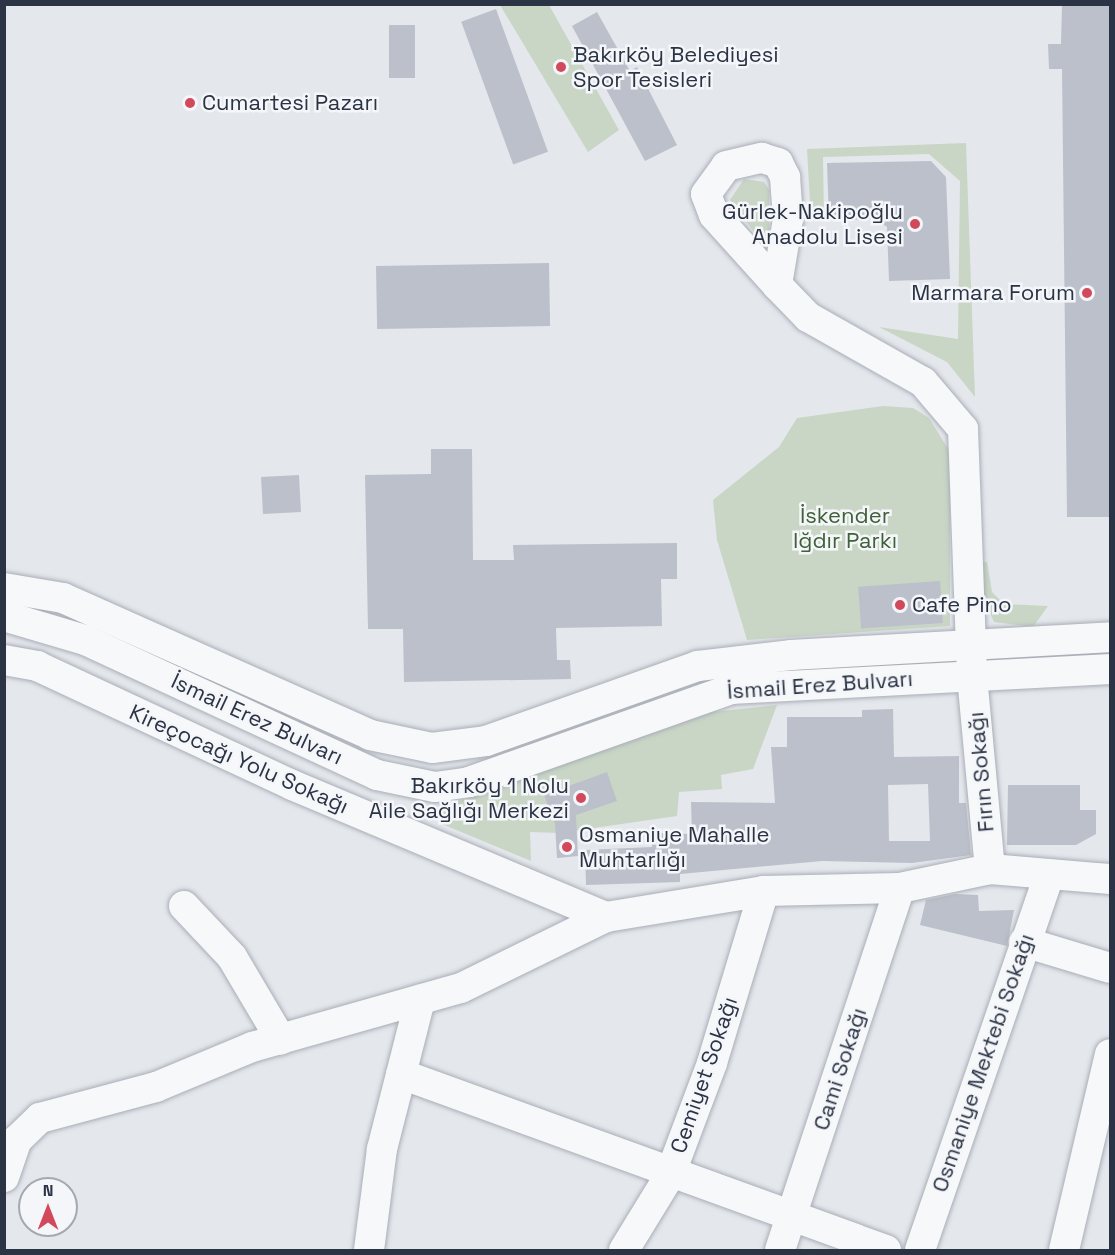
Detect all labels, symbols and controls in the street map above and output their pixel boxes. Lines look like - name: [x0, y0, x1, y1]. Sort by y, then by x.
- place label: Bakırköy Belediyesi Spor Tesisleri: [573, 41, 779, 92]
- marker: Bakırköy Belediyesi Spor Tesisleri: [554, 60, 568, 74]
- place label: Cumartesi Pazarı: [202, 90, 378, 116]
- marker: Cumartesi Pazarı: [183, 96, 197, 110]
- place label: Gürlek-Nakipoğlu Anadolu Lisesi: [722, 198, 903, 249]
- marker: Gürlek-Nakipoğlu Anadolu Lisesi: [908, 217, 922, 231]
- place label: Marmara Forum: [911, 280, 1075, 306]
- marker: Marmara Forum: [1080, 286, 1094, 300]
- park label: İskender Iğdır Parkı: [793, 502, 897, 554]
- place label: Cafe Pino: [912, 592, 1012, 618]
- marker: Cafe Pino: [893, 598, 907, 612]
- street label: İsmail Erez Bulvarı: [726, 665, 914, 705]
- street label: İsmail Erez Bulvarı: [167, 668, 347, 770]
- street label: Kireçocağı Yolu Sokağı: [125, 699, 353, 819]
- street label: Fırın Sokağı: [963, 711, 999, 833]
- place label: Bakırköy 1 Nolu Aile Sağlığı Merkezi: [369, 772, 569, 824]
- marker: Bakırköy 1 Nolu Aile Sağlığı Merkezi: [574, 791, 588, 805]
- place label: Osmaniye Mahalle Muhtarlığı: [579, 821, 770, 872]
- marker: Osmaniye Mahalle Muhtarlığı: [560, 840, 574, 854]
- street label: Osmaniye Mektebi Sokağı: [926, 930, 1040, 1196]
- street label: Cemiyet Sokağı: [665, 993, 743, 1157]
- street label: Cami Sokağı: [808, 1004, 872, 1134]
- north arrow: [18, 1177, 78, 1237]
- text: N: [43, 1180, 53, 1201]

